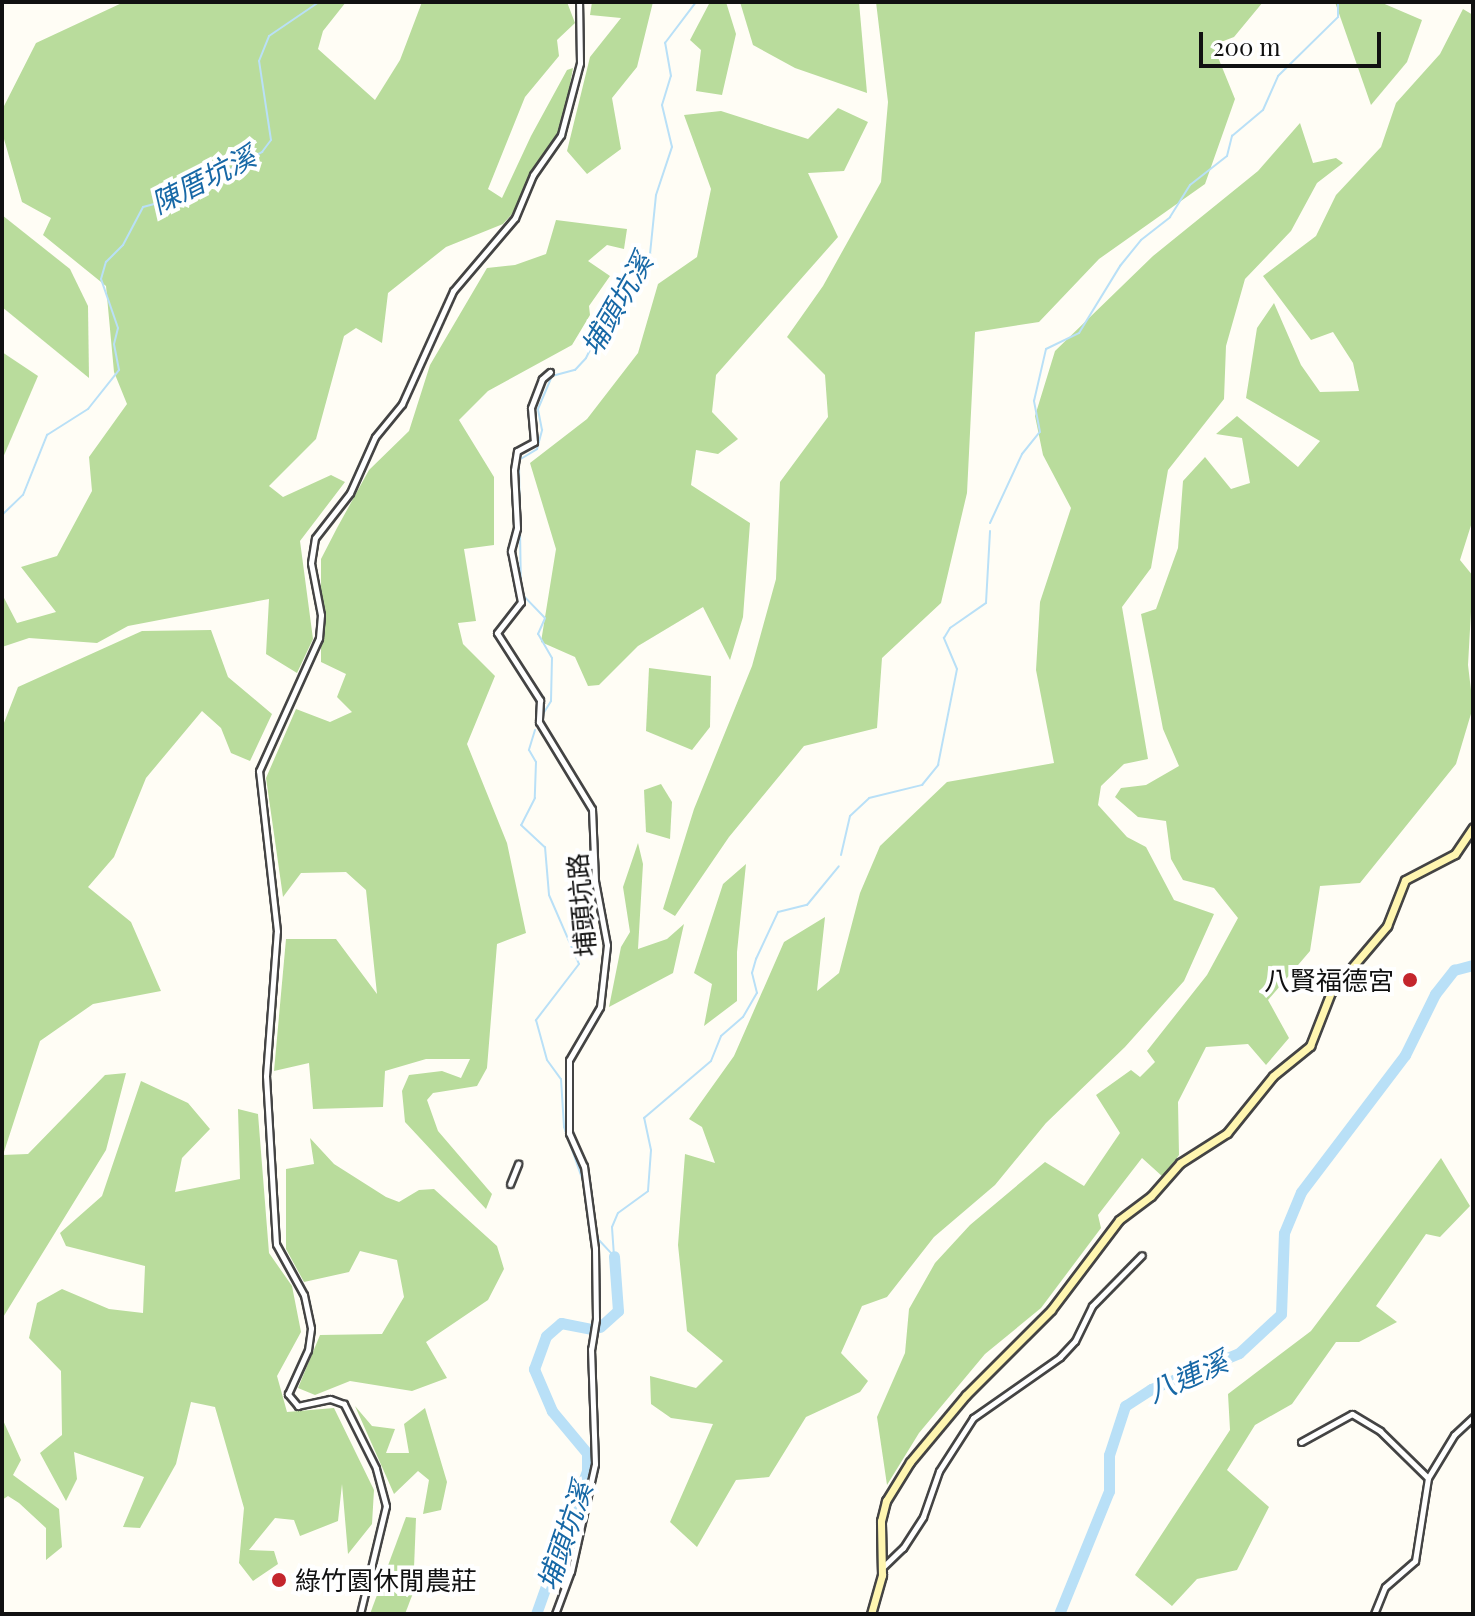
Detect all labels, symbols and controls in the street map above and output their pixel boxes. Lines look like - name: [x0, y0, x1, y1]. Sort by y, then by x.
- scale bar: [1203, 16, 1385, 66]
- text: 200 m: [1213, 30, 1281, 62]
- water label: 陳厝坑溪: [145, 139, 261, 219]
- water label: 埔頭坑溪: [573, 247, 659, 361]
- street label: 埔頭坑路: [561, 852, 601, 958]
- place label: 八賢福德宮: [1264, 964, 1394, 996]
- marker: 八賢福德宮: [1401, 971, 1419, 989]
- water label: 八連溪: [1142, 1344, 1232, 1408]
- water label: 埔頭坑溪: [530, 1478, 598, 1594]
- place label: 綠竹園休閒農莊: [295, 1564, 477, 1596]
- marker: 綠竹園休閒農莊: [270, 1571, 288, 1589]

